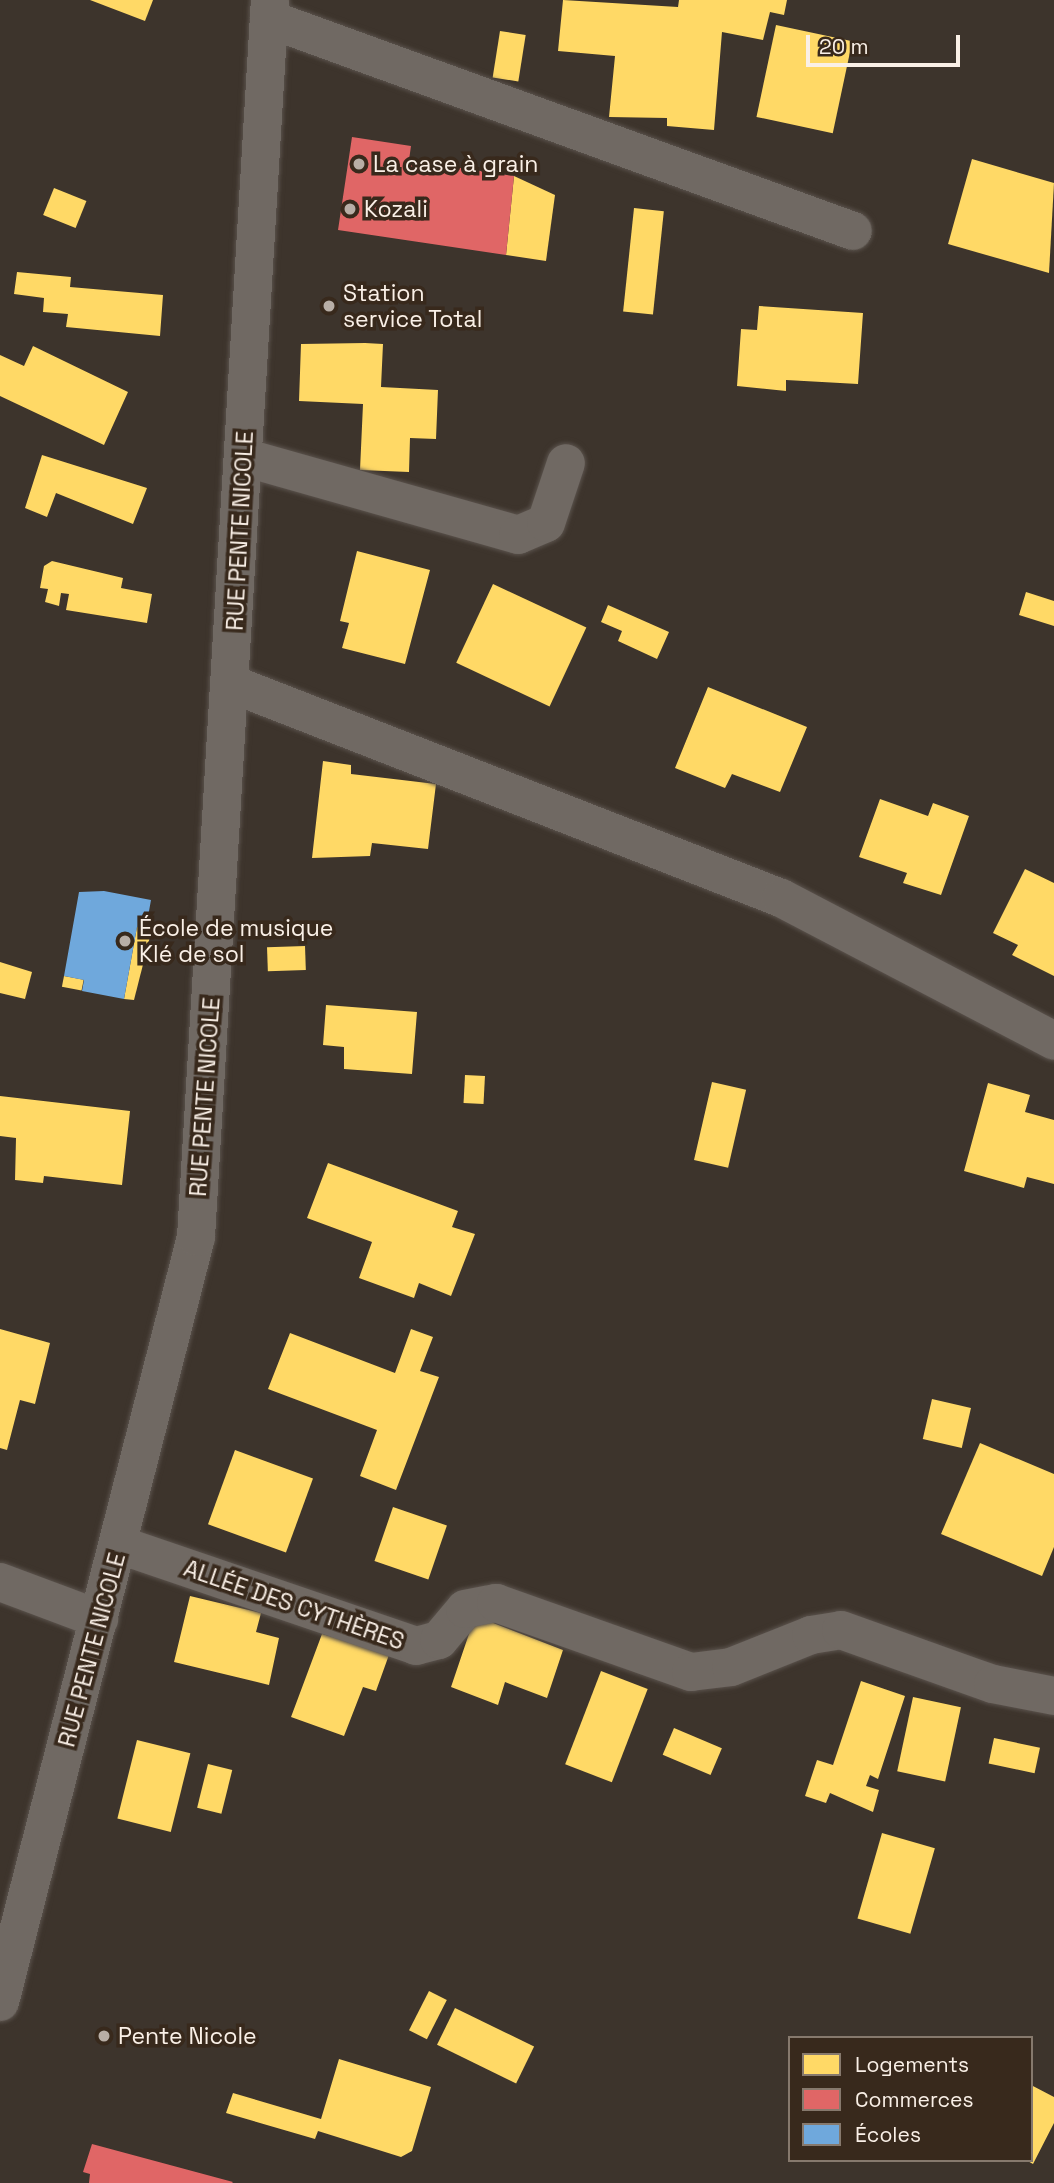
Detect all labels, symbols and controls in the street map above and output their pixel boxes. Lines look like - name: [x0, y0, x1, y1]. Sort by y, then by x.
- scale bar: [809, 21, 963, 65]
- text: 20 m: [819, 33, 869, 60]
- place label: La case à grain: [373, 150, 538, 178]
- marker: La case à grain: [351, 156, 367, 172]
- place label: Kozali: [364, 195, 428, 223]
- marker: Kozali: [342, 201, 358, 217]
- place label: Station service Total: [343, 279, 483, 333]
- marker: Station service Total: [321, 298, 337, 314]
- street label: RUE PENTE NICOLE: [221, 431, 259, 631]
- place label: École de musique Klé de sol: [139, 914, 333, 968]
- marker: École de musique Klé de sol: [117, 933, 133, 949]
- street label: RUE PENTE NICOLE: [184, 996, 226, 1198]
- street label: RUE PENTE NICOLE: [53, 1550, 131, 1750]
- street label: ALLÉE DES CYTHÈRES: [180, 1554, 408, 1656]
- place label: Pente Nicole: [118, 2022, 257, 2050]
- marker: Pente Nicole: [96, 2028, 112, 2044]
- legend: [788, 2036, 1033, 2162]
- text: Logements: [855, 2051, 969, 2078]
- text: Commerces: [855, 2086, 974, 2113]
- text: Écoles: [855, 2121, 921, 2148]

